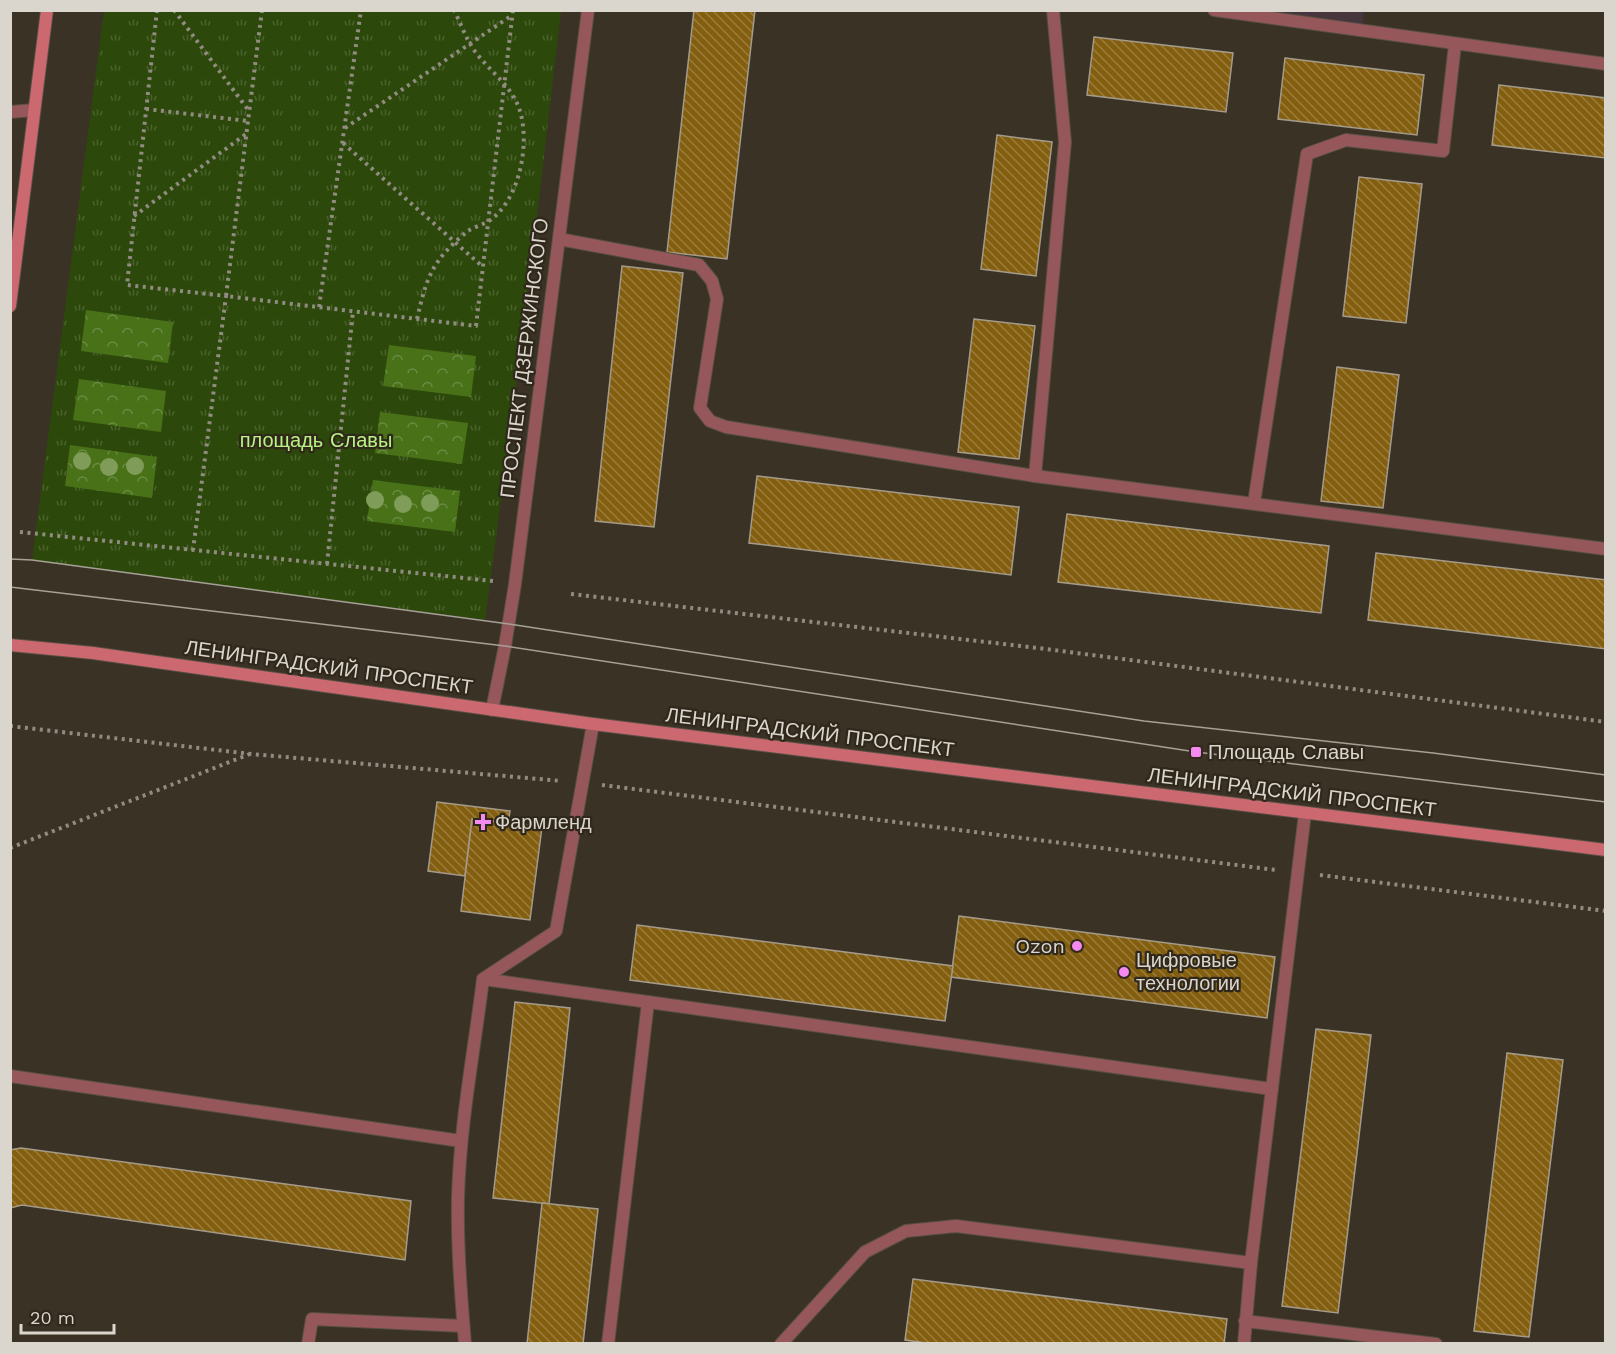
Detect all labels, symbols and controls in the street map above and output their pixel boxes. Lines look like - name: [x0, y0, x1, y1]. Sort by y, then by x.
- street label: ПРОСПЕКТ ДЗЕРЖИНСКОГО: [495, 217, 553, 499]
- park label: площадь Славы: [240, 428, 392, 452]
- street label: ЛЕНИНГРАДСКИЙ ПРОСПЕКТ: [183, 635, 475, 699]
- street label: ЛЕНИНГРАДСКИЙ ПРОСПЕКТ: [664, 702, 956, 762]
- place label: Площадь Славы: [1208, 740, 1364, 764]
- marker: Площадь Славы: [1189, 745, 1203, 759]
- street label: ЛЕНИНГРАДСКИЙ ПРОСПЕКТ: [1146, 762, 1438, 822]
- place label: Фармленд: [495, 810, 592, 834]
- marker: Фармленд: [476, 815, 490, 829]
- place label: Ozon: [1015, 934, 1065, 958]
- marker: Ozon: [1070, 939, 1084, 953]
- place label: Цифровые технологии: [1136, 948, 1240, 995]
- marker: Цифровые технологии: [1117, 965, 1131, 979]
- scale bar: [21, 1297, 114, 1335]
- text: 20 m: [30, 1307, 75, 1328]

